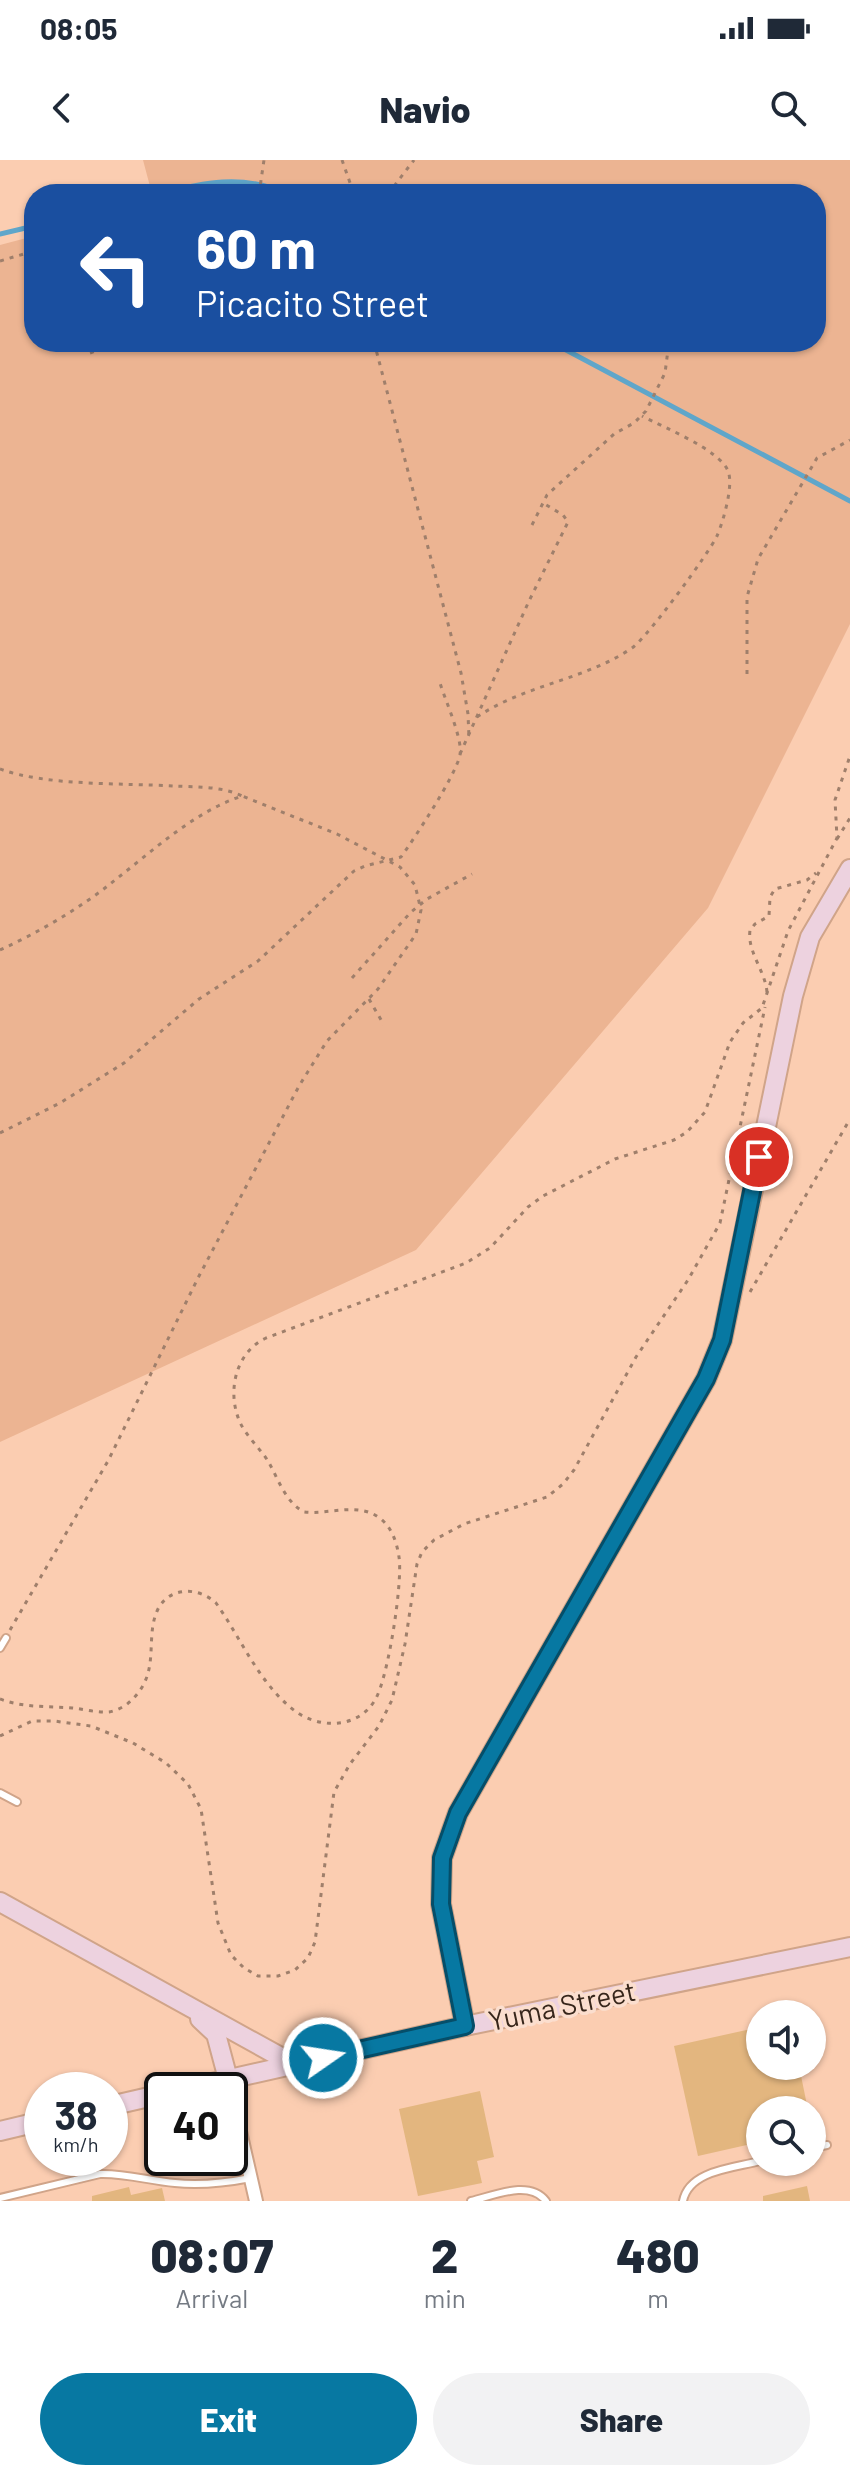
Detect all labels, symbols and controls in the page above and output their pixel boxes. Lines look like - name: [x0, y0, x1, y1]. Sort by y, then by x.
- text: 08:05: [40, 10, 118, 46]
- icon: back: [40, 86, 84, 130]
- icon: search: [766, 86, 810, 130]
- text: Navio: [379, 87, 471, 130]
- text: 60 m: [196, 213, 316, 280]
- icon: left: [64, 216, 168, 320]
- text: Picacito Street: [196, 281, 429, 324]
- pin: [725, 1123, 793, 1191]
- icon: arrive: [737, 1135, 781, 1179]
- street label: Yuma Street: [485, 1973, 638, 2037]
- map controls: [746, 2000, 826, 2176]
- button: sound: [746, 2000, 826, 2080]
- position arrow: [281, 2016, 365, 2100]
- speed limit sign: 40: [144, 2072, 248, 2176]
- text: 38: [54, 2090, 98, 2138]
- button: search: [746, 2096, 826, 2176]
- text: km/h: [53, 2132, 99, 2156]
- text: 08:07: [150, 2225, 273, 2283]
- text: 2: [431, 2225, 458, 2283]
- text: 480: [616, 2225, 700, 2283]
- text: Arrival: [176, 2282, 248, 2313]
- text: min: [424, 2282, 466, 2313]
- text: m: [647, 2282, 669, 2313]
- button: Exit: [40, 2373, 417, 2465]
- button: Share: [433, 2373, 810, 2465]

